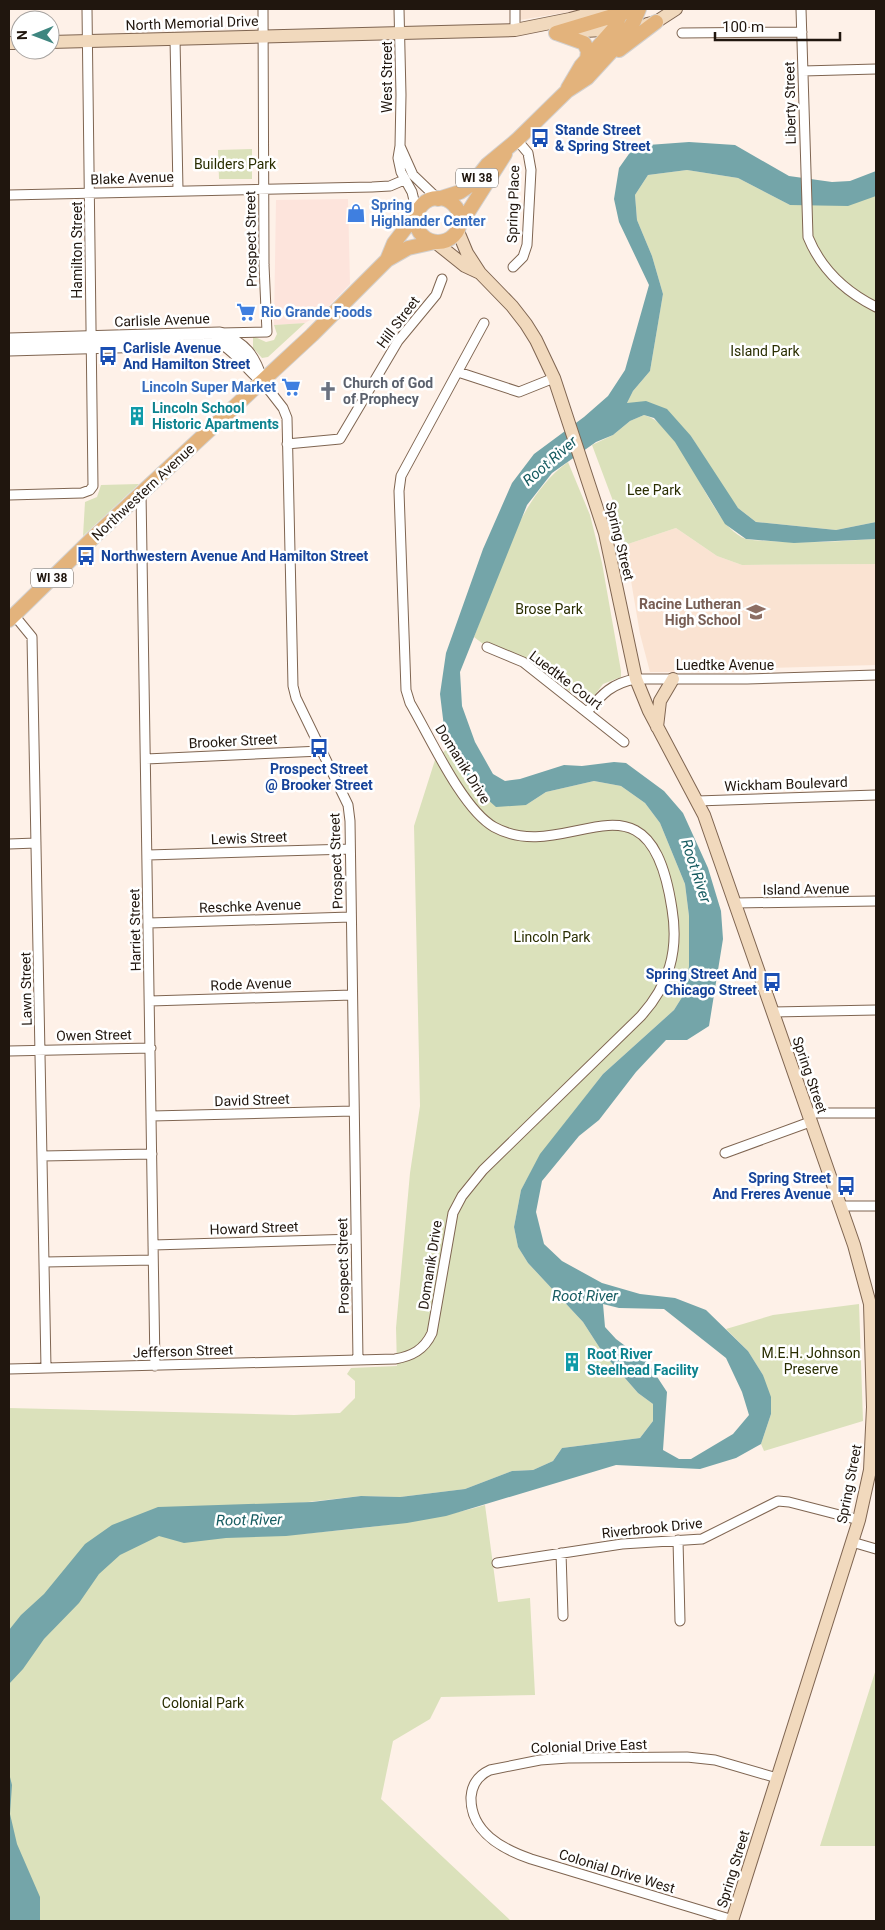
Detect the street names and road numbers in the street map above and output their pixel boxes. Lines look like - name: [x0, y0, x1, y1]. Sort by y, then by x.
- street label: North Memorial Drive: [125, 13, 259, 33]
- street label: West Street: [379, 41, 395, 113]
- street label: Liberty Street: [781, 61, 799, 145]
- street label: Spring Place: [504, 165, 522, 243]
- road number: WI 38: [456, 168, 498, 188]
- street label: Blake Avenue: [90, 169, 174, 187]
- street label: Prospect Street: [242, 190, 260, 287]
- street label: Hamilton Street: [69, 201, 85, 299]
- street label: Hill Street: [373, 293, 423, 351]
- street label: Carlisle Avenue: [114, 310, 210, 330]
- street label: Northwestern Avenue: [88, 440, 198, 544]
- street label: Spring Street: [603, 500, 638, 582]
- road number: WI 38: [31, 568, 73, 588]
- street label: Luedtke Court: [526, 647, 606, 713]
- street label: Luedtke Avenue: [676, 657, 774, 673]
- street label: Domanik Drive: [432, 721, 494, 807]
- street label: Brooker Street: [188, 731, 278, 751]
- street label: Wickham Boulevard: [724, 774, 848, 794]
- street label: Prospect Street: [326, 812, 346, 909]
- street label: Lewis Street: [210, 829, 288, 847]
- street label: Island Avenue: [762, 880, 850, 898]
- street label: Harriet Street: [126, 888, 144, 972]
- street label: Reschke Avenue: [199, 896, 301, 916]
- street label: Lawn Street: [17, 952, 35, 1026]
- street label: Rode Avenue: [210, 975, 292, 993]
- street label: Owen Street: [56, 1026, 132, 1044]
- street label: Spring Street: [789, 1034, 831, 1116]
- street label: David Street: [214, 1091, 290, 1109]
- street label: Prospect Street: [334, 1217, 352, 1314]
- street label: Howard Street: [209, 1218, 299, 1238]
- street label: Domanik Drive: [415, 1219, 445, 1311]
- street label: Jefferson Street: [133, 1341, 234, 1361]
- street label: Spring Street: [833, 1443, 865, 1525]
- street label: Riverbrook Drive: [601, 1515, 703, 1541]
- street label: Colonial Drive East: [531, 1736, 648, 1756]
- street label: Spring Street: [714, 1828, 753, 1910]
- street label: Colonial Drive West: [557, 1846, 677, 1896]

